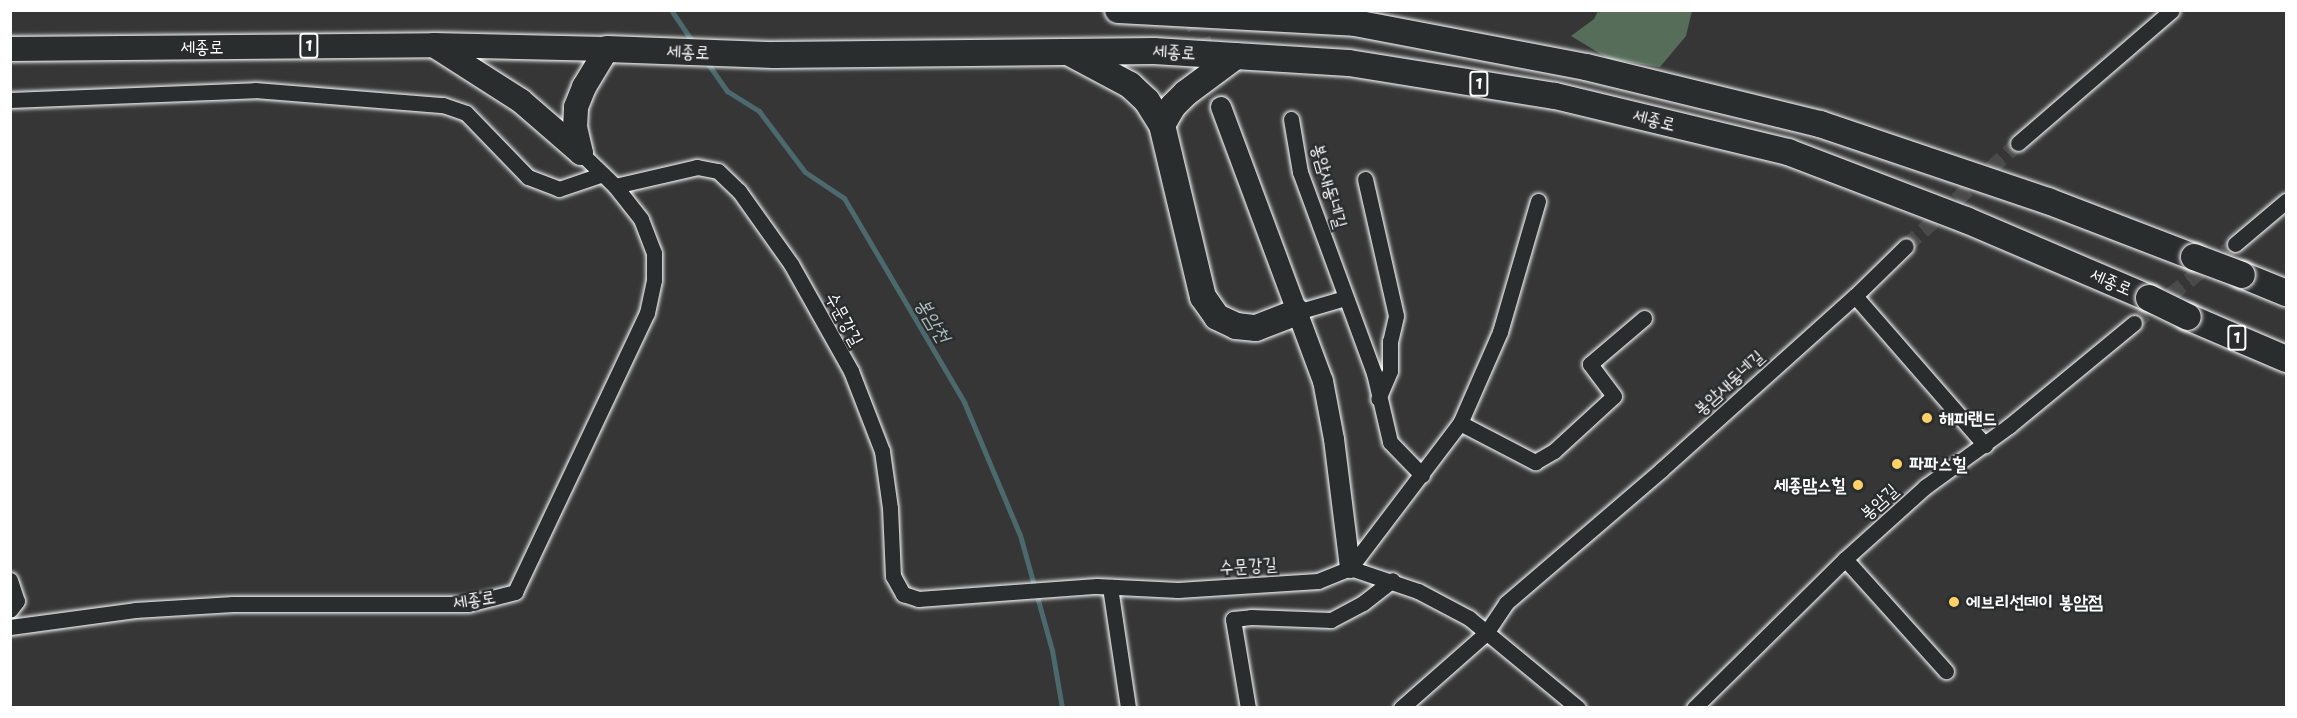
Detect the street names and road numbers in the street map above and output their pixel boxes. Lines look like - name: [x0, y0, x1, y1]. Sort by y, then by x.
- road number: 1: [298, 33, 320, 59]
- street label: 세종로: [180, 36, 224, 58]
- street label: 세종로: [666, 40, 710, 64]
- street label: 세종로: [1152, 40, 1196, 64]
- road number: 1: [1468, 71, 1490, 97]
- street label: 세종로: [1630, 104, 1678, 136]
- street label: 봉암새동네길: [1307, 141, 1351, 231]
- street label: 세종로: [2087, 264, 2135, 300]
- street label: 수문강길: [821, 288, 867, 350]
- road number: 1: [2226, 325, 2248, 351]
- street label: 봉암새동네길: [1689, 346, 1769, 420]
- street label: 봉암길: [1856, 479, 1902, 525]
- street label: 수문강길: [1218, 553, 1278, 579]
- street label: 세종로: [451, 586, 497, 614]

